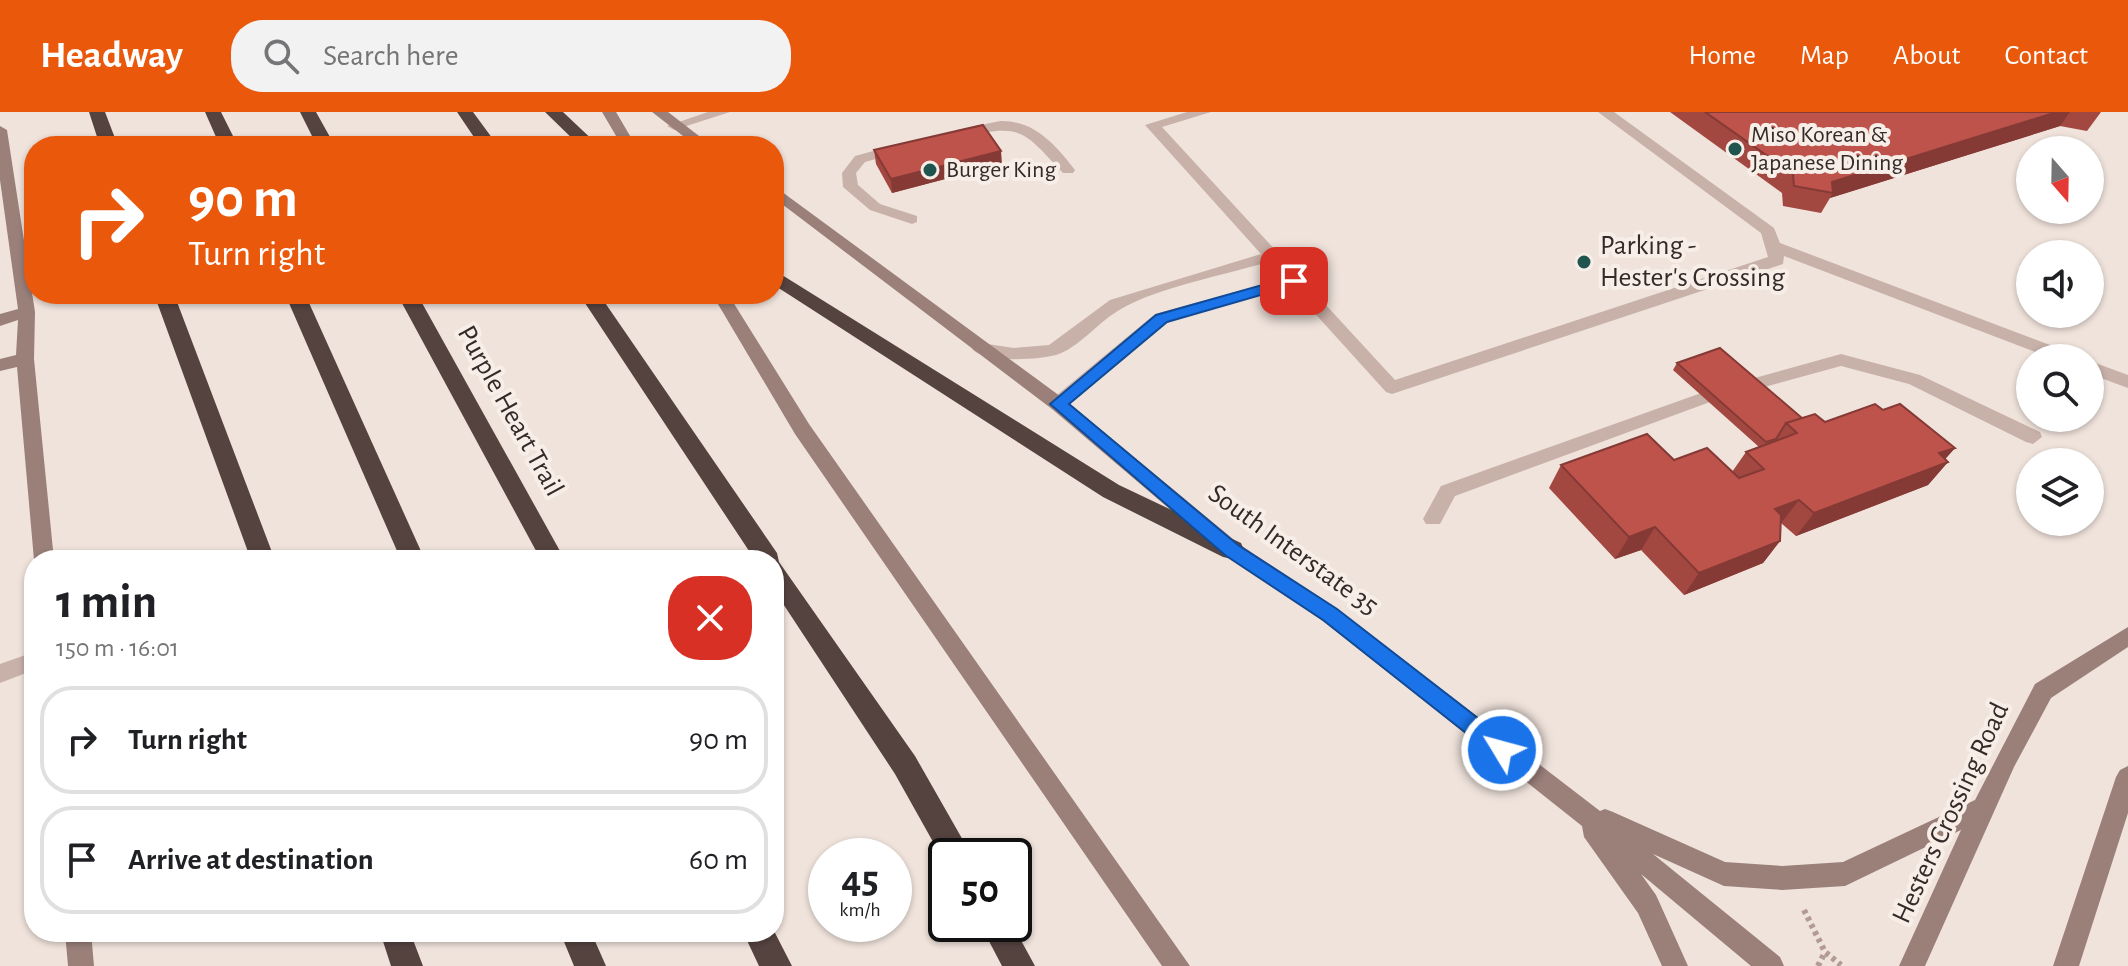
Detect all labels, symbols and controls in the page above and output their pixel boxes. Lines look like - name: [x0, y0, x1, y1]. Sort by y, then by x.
- search box: [231, 20, 791, 92]
- icon: search: [259, 34, 303, 78]
- text: Headway: [40, 37, 183, 75]
- text: Search here: [323, 41, 459, 71]
- text: Home: [1689, 42, 1756, 70]
- text: Map: [1800, 42, 1849, 70]
- text: About: [1893, 42, 1961, 70]
- text: Contact: [2005, 42, 2088, 70]
- place label: Miso Korean & Japanese Dining: [1751, 123, 1903, 175]
- north arrow: [2016, 136, 2104, 224]
- map controls: [2016, 136, 2104, 536]
- marker: Miso Korean & Japanese Dining: [1726, 140, 1744, 158]
- place label: Burger King: [946, 158, 1056, 182]
- marker: Burger King: [921, 161, 939, 179]
- icon: right: [56, 168, 160, 272]
- text: 90 m: [188, 171, 298, 227]
- place label: Parking - Hester's Crossing: [1600, 232, 1785, 292]
- text: Turn right: [188, 236, 325, 272]
- button: sound: [2016, 240, 2104, 328]
- pin: [1260, 247, 1328, 315]
- marker: Parking - Hester's Crossing: [1575, 253, 1593, 271]
- icon: arrive: [1272, 259, 1316, 303]
- street label: Purple Heart Trail: [452, 321, 568, 501]
- button: search: [2016, 344, 2104, 432]
- button: layers: [2016, 448, 2104, 536]
- street label: South Interstate 35: [1203, 479, 1383, 621]
- button: close: [668, 576, 752, 660]
- text: 1 min: [56, 579, 157, 627]
- text: 150 m · 16:01: [56, 635, 179, 661]
- street label: Hesters Crossing Road: [1888, 698, 2014, 928]
- position arrow: [1460, 708, 1544, 792]
- icon: right: [60, 718, 104, 762]
- text: Turn right: [128, 725, 247, 755]
- text: 90 m: [689, 725, 748, 755]
- icon: arrive: [60, 838, 104, 882]
- speed limit sign: 50: [928, 838, 1032, 942]
- text: Arrive at destination: [128, 845, 374, 875]
- text: 60 m: [689, 845, 748, 875]
- text: 45: [841, 860, 879, 900]
- text: km/h: [839, 900, 881, 920]

